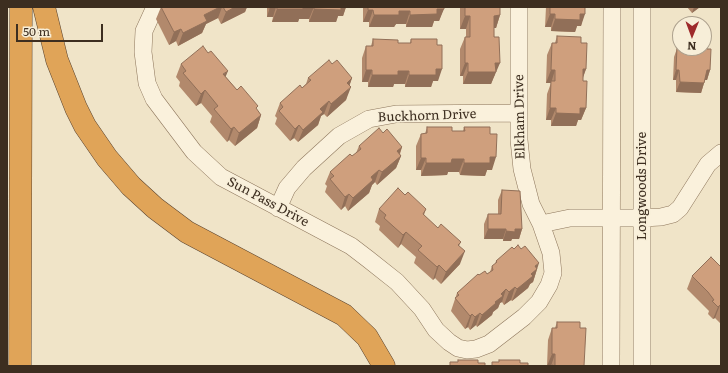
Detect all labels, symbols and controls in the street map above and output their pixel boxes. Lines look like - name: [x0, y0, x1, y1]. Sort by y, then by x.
- scale bar: [18, 16, 105, 42]
- north arrow: [672, 16, 712, 56]
- text: 50 m: [23, 22, 50, 40]
- text: N: [687, 39, 697, 55]
- street label: Elkham Drive: [511, 74, 529, 160]
- street label: Buckhorn Drive: [377, 106, 477, 126]
- street label: Longwoods Drive: [634, 132, 650, 240]
- street label: Sun Pass Drive: [224, 174, 312, 230]

